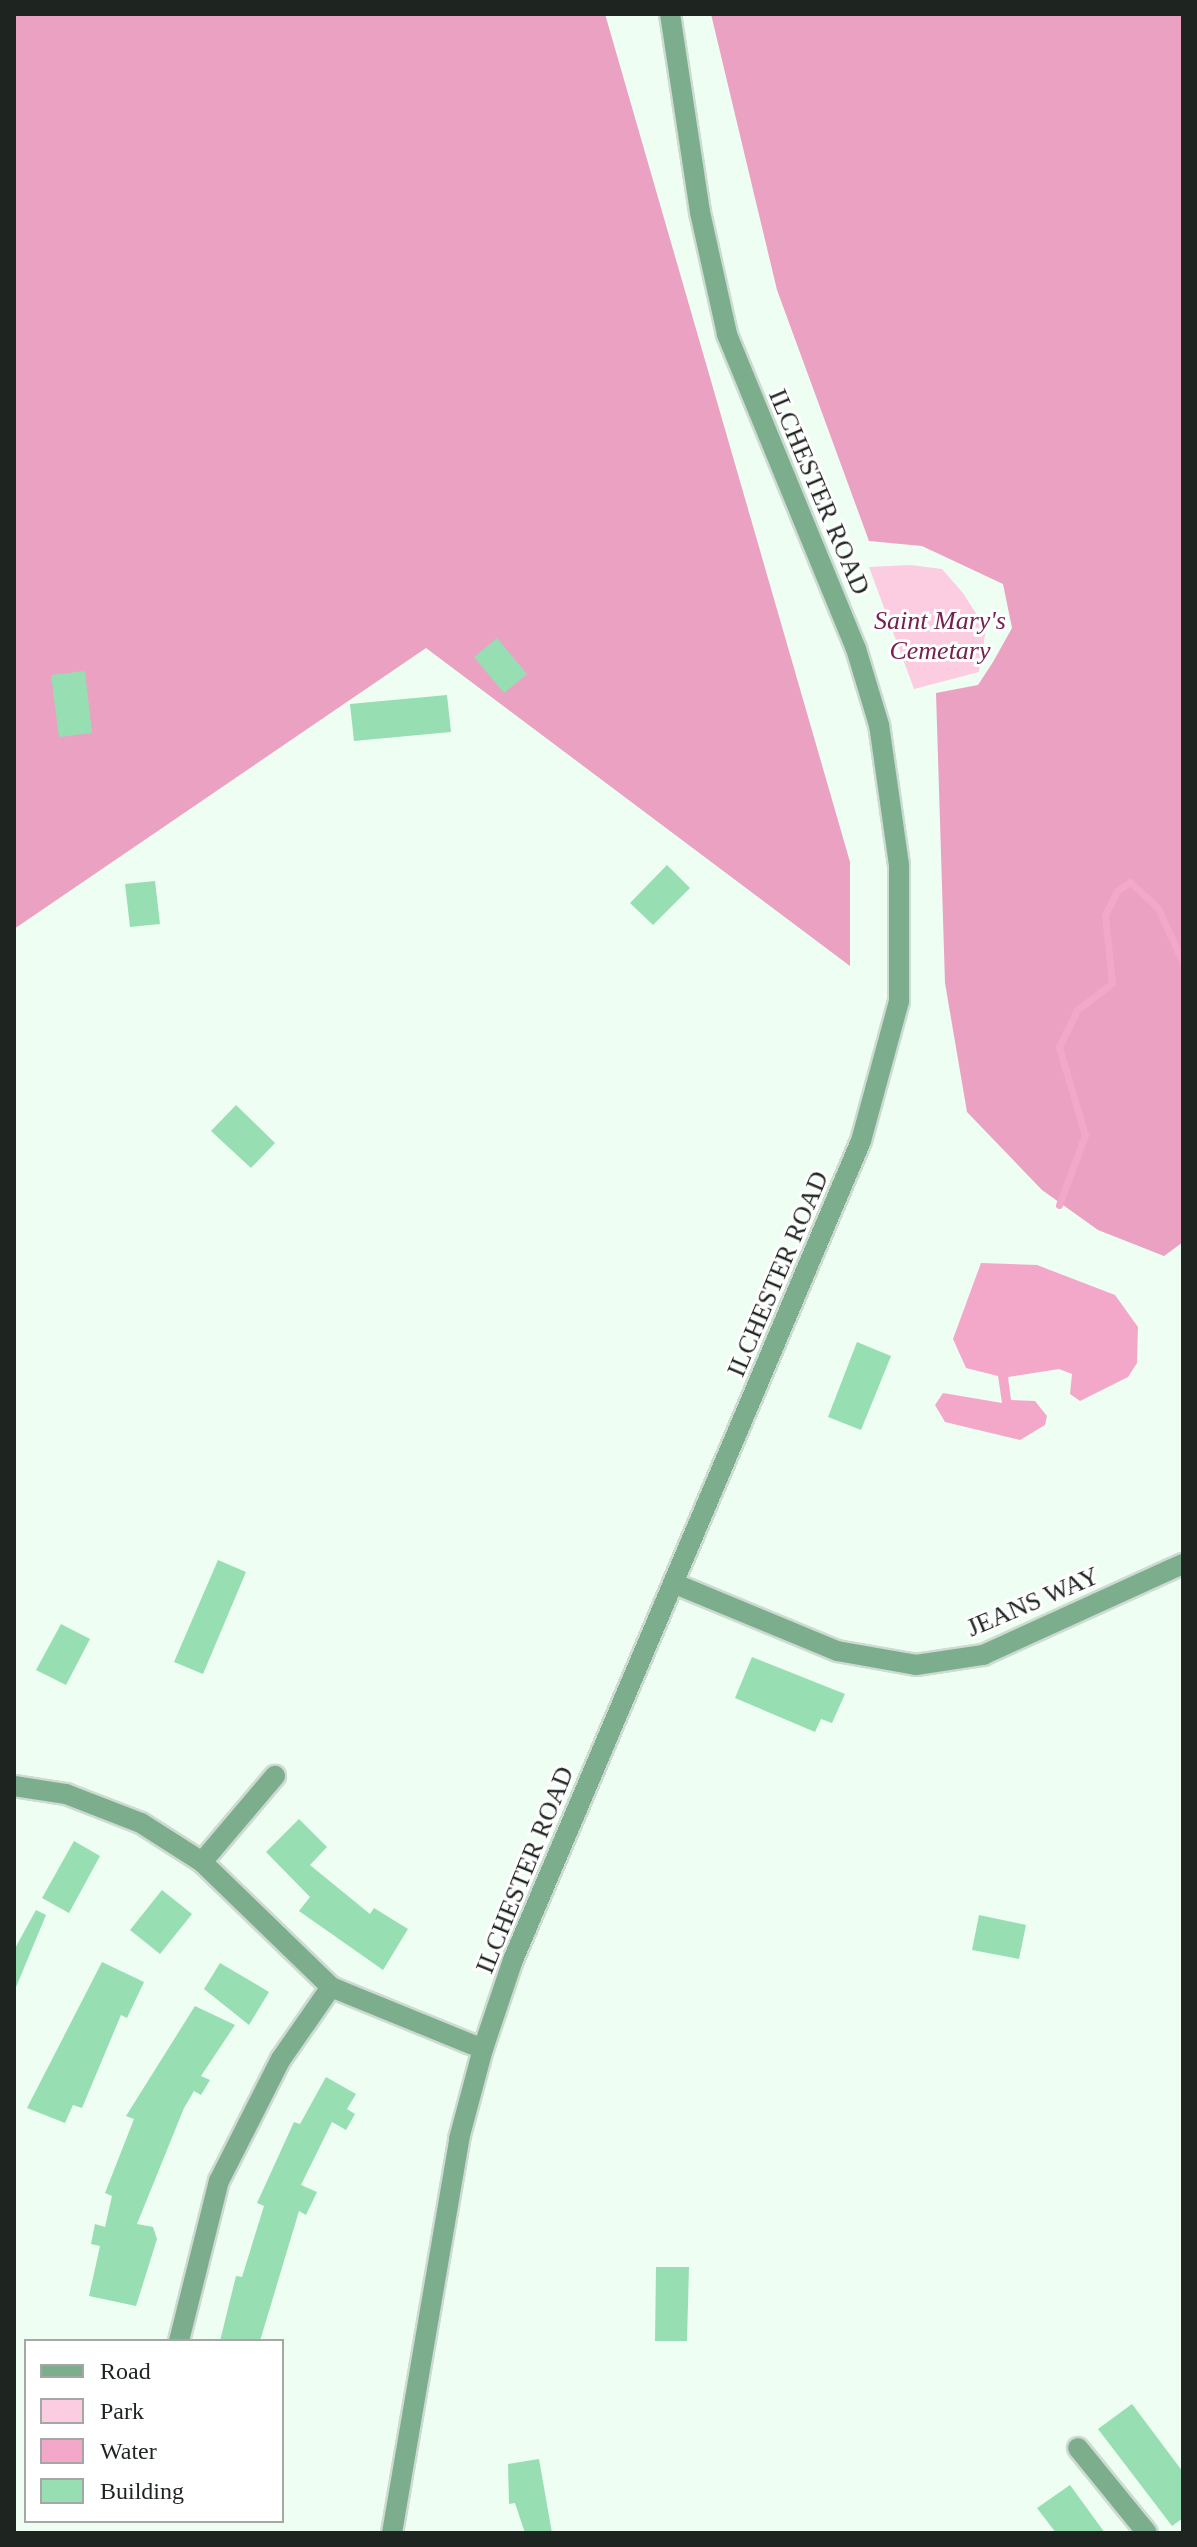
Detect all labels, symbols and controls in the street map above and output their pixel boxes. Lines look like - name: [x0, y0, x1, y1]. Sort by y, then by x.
- street label: ILCHESTER ROAD: [762, 385, 876, 599]
- park label: Saint Mary's Cemetary: [874, 605, 1006, 666]
- street label: ILCHESTER ROAD: [721, 1167, 835, 1381]
- street label: JEANS WAY: [962, 1560, 1104, 1644]
- street label: ILCHESTER ROAD: [469, 1762, 581, 1978]
- legend: [24, 2339, 284, 2523]
- text: Road: [100, 2358, 151, 2384]
- text: Park: [100, 2398, 144, 2424]
- text: Water: [100, 2438, 157, 2464]
- text: Building: [100, 2478, 184, 2504]

